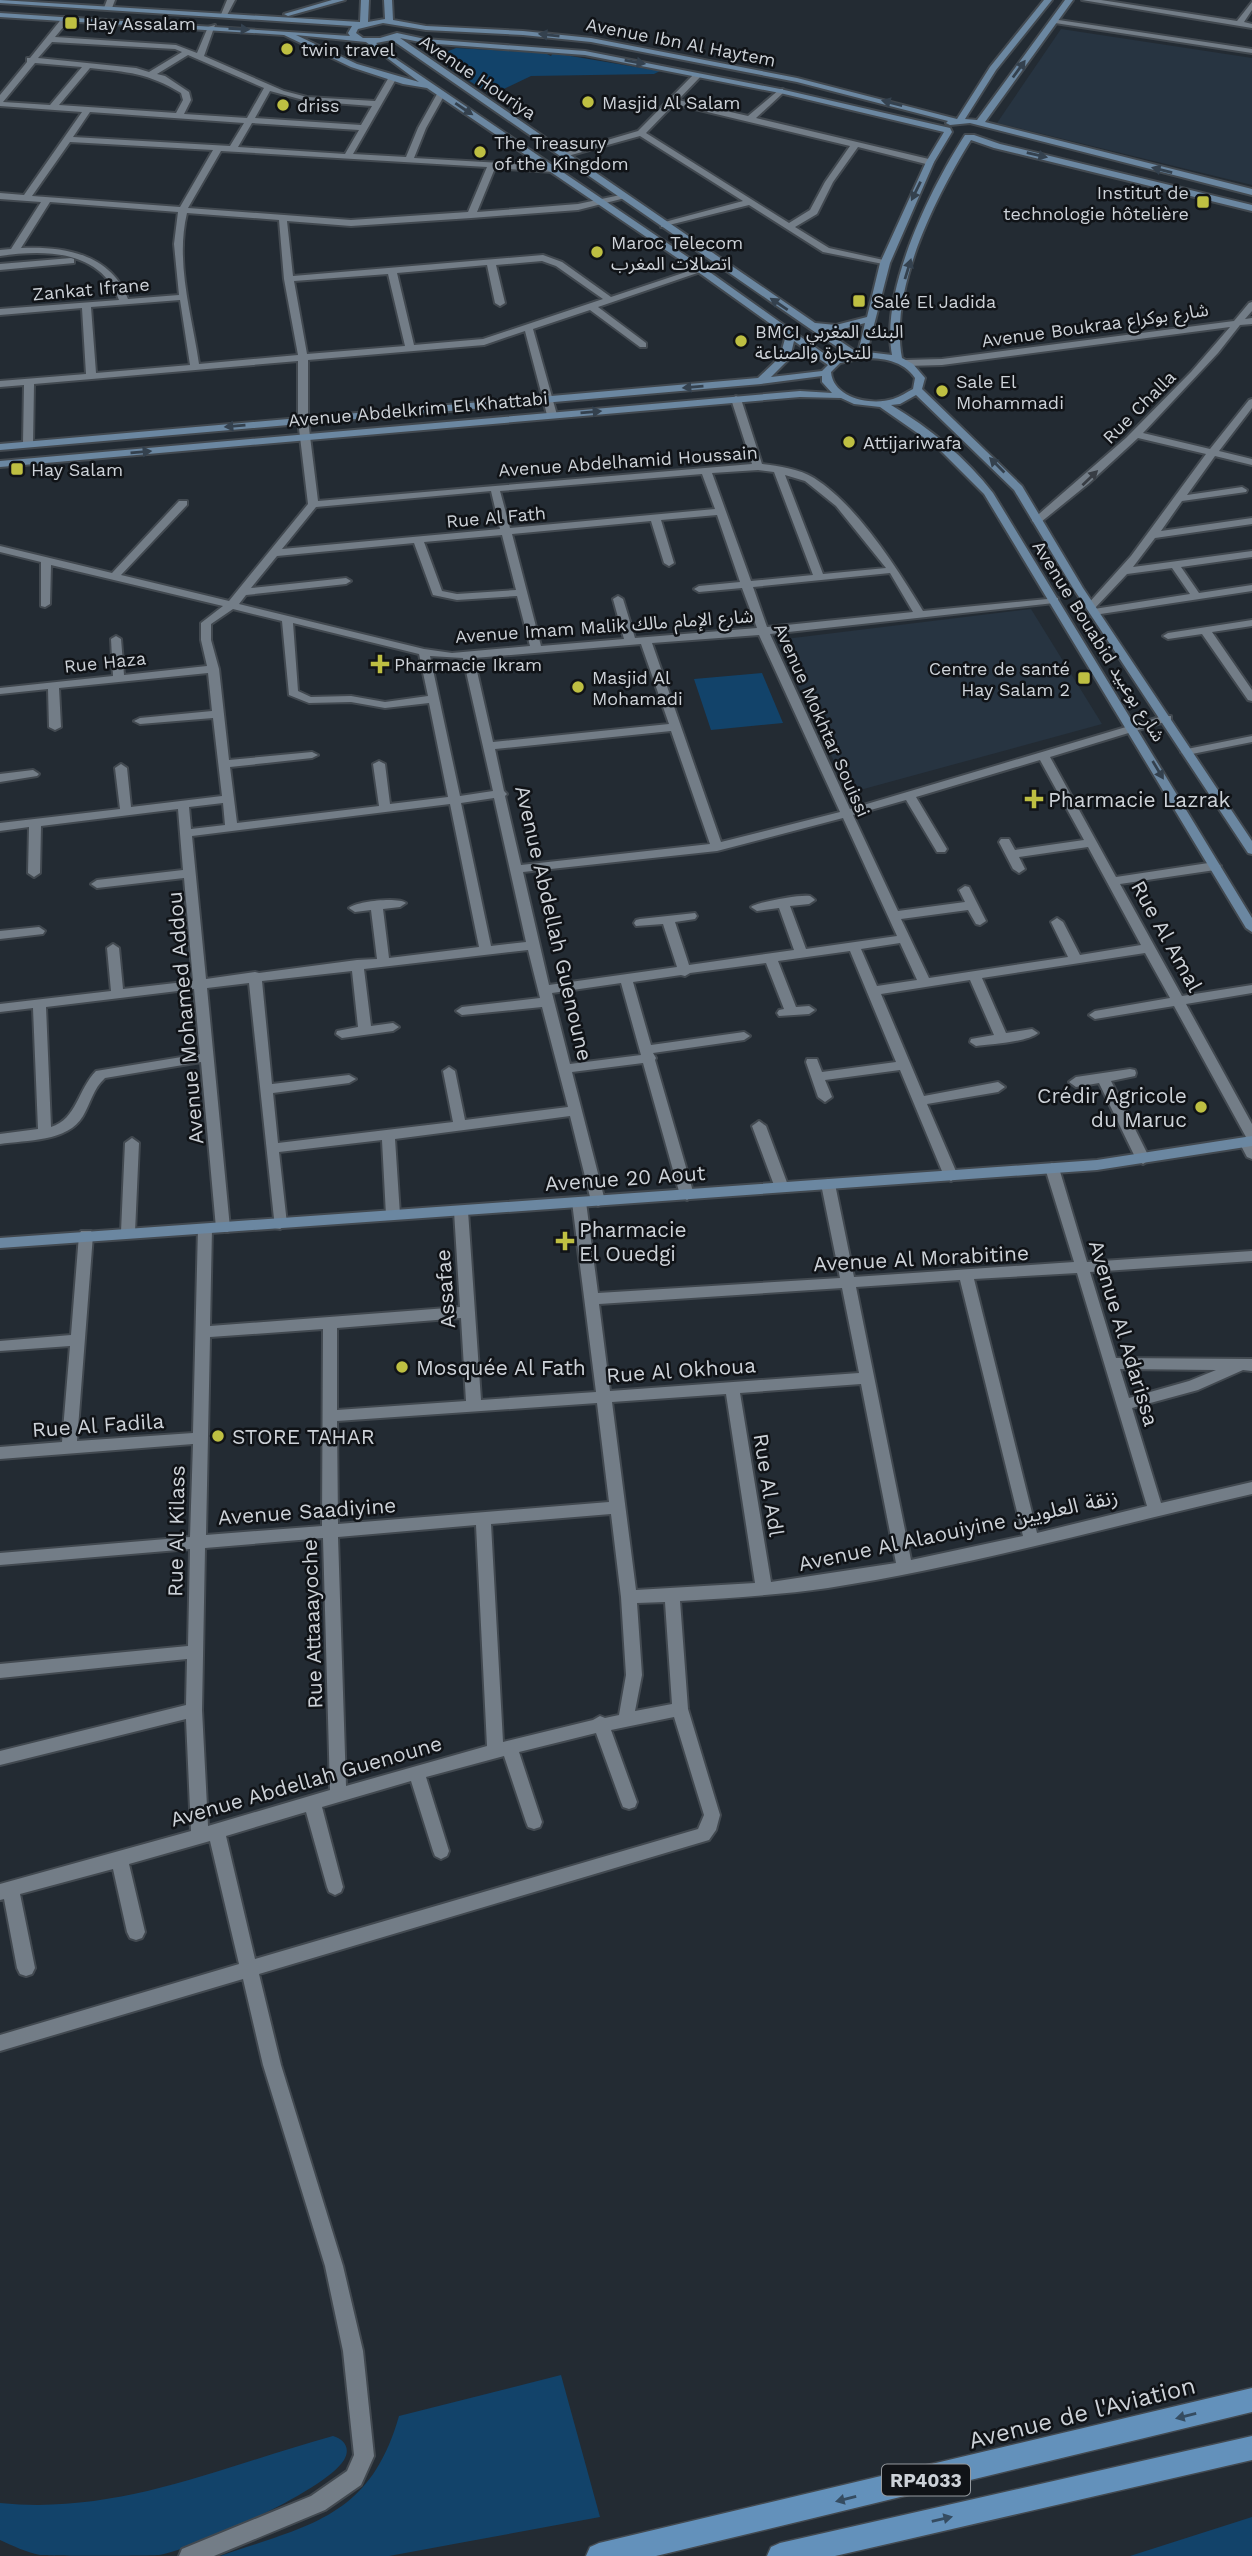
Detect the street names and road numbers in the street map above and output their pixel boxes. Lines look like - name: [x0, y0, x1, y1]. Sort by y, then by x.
- street label: Avenue Ibn Al Haytem: [584, 13, 778, 71]
- street label: Avenue Houriya: [416, 30, 540, 124]
- street label: Zankat Ifrane: [32, 273, 150, 305]
- street label: Avenue Boukraa شارع بوكراع: [980, 299, 1210, 355]
- street label: Rue Challa: [1098, 366, 1180, 448]
- street label: Avenue Abdelkrim El Khattabi: [287, 387, 549, 431]
- street label: Avenue Abdelhamid Houssain: [497, 441, 759, 481]
- street label: Rue Al Fath: [445, 502, 547, 532]
- street label: Avenue Bouabid شارع بوعبيد: [1025, 537, 1170, 748]
- street label: Avenue Imam Malik شارع الإمام مالك: [454, 605, 754, 651]
- street label: Avenue Mokhtar Souissi: [770, 620, 874, 820]
- street label: Rue Haza: [63, 647, 147, 677]
- street label: Avenue Abdellah Guenoune: [510, 783, 598, 1063]
- street label: Rue Al Amal: [1126, 876, 1208, 996]
- street label: Avenue Mohamed Addou: [161, 890, 209, 1146]
- street label: Avenue 20 Aout: [544, 1160, 706, 1196]
- street label: Avenue Al Adarissa: [1084, 1237, 1164, 1429]
- street label: Avenue Al Morabitine: [812, 1240, 1030, 1276]
- street label: Assafae: [430, 1249, 460, 1329]
- street label: Rue Al Okhoua: [605, 1352, 757, 1388]
- street label: Rue Al Fadila: [31, 1408, 165, 1442]
- street label: Rue Al Adl: [748, 1432, 790, 1539]
- street label: Rue Al Kilass: [162, 1465, 190, 1597]
- street label: Avenue Al Alaouiyine زنقة العلويين: [796, 1484, 1120, 1576]
- street label: Avenue Saadiyine: [217, 1492, 397, 1530]
- street label: Rue Attaaayoche: [297, 1539, 327, 1709]
- street label: Avenue Abdellah Guenoune: [167, 1730, 445, 1832]
- street label: Avenue de l'Aviation: [966, 2371, 1198, 2455]
- road number: RP4033: [882, 2464, 970, 2496]

